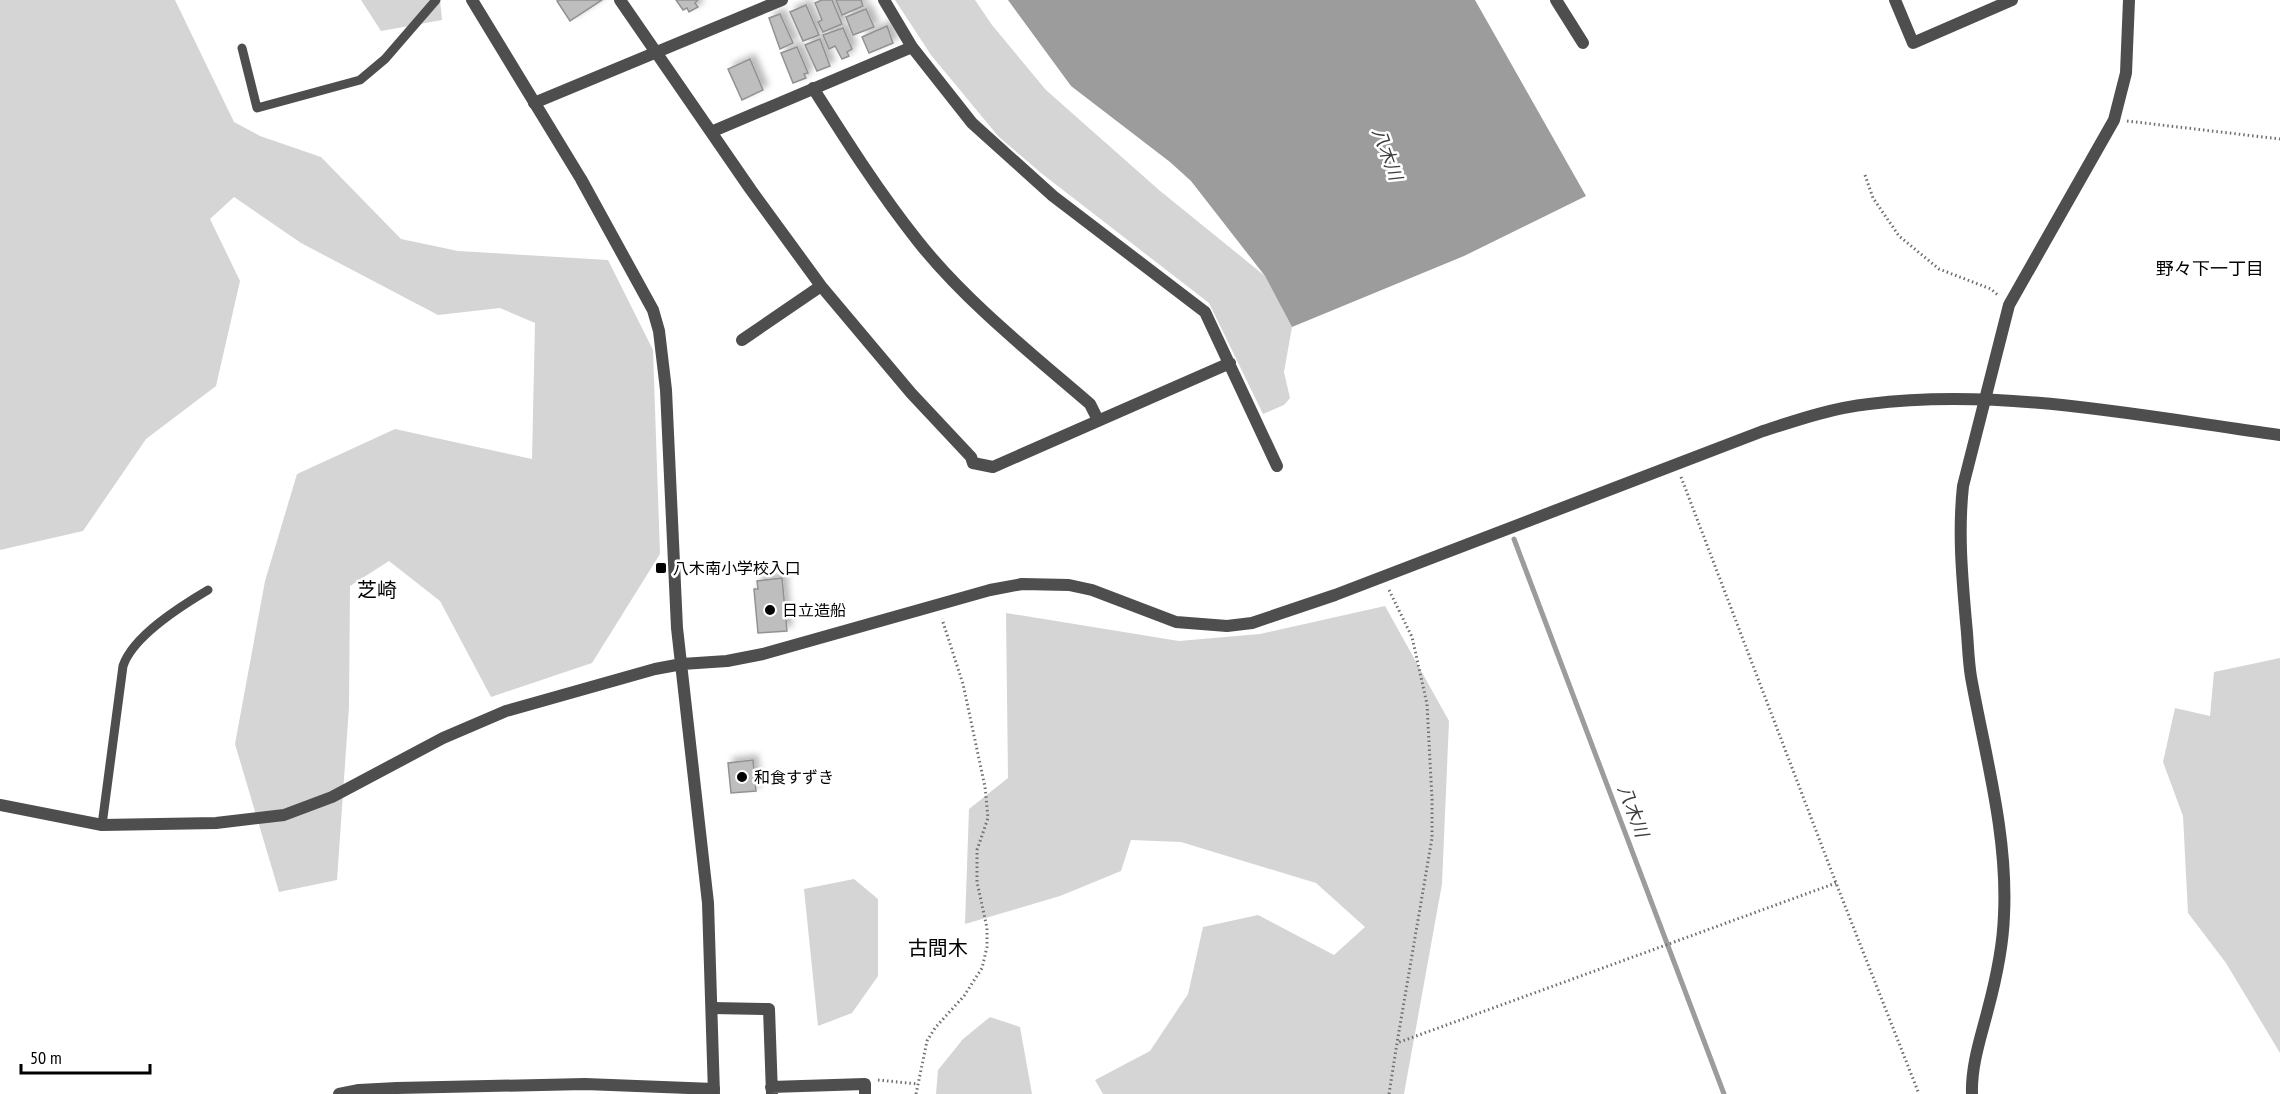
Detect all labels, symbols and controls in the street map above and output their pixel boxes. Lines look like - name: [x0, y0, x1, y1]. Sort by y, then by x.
- water label: 八木川: [1367, 125, 1408, 185]
- district label: 野々下一丁目: [2156, 257, 2264, 280]
- place label: 八木南小学校入口: [673, 558, 801, 578]
- marker: 八木南小学校入口: [654, 561, 668, 575]
- district label: 芝崎: [357, 577, 397, 603]
- place label: 日立造船: [782, 600, 846, 620]
- marker: 日立造船: [763, 603, 777, 617]
- place label: 和食すずき: [754, 767, 834, 787]
- marker: 和食すずき: [735, 770, 749, 784]
- water label: 八木川: [1613, 781, 1655, 842]
- district label: 古間木: [908, 935, 968, 961]
- scale bar: [21, 1037, 150, 1075]
- text: 50 m: [30, 1046, 62, 1069]

